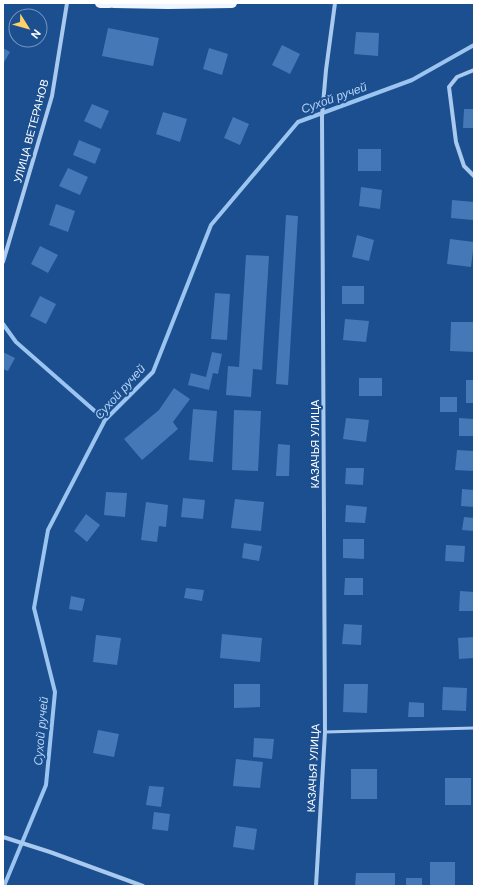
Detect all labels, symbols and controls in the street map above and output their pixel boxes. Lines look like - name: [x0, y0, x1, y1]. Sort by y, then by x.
- north arrow: [8, 8, 48, 48]
- text: N: [28, 27, 44, 41]
- street label: УЛИЦА ВЕТЕРАНОВ: [10, 78, 52, 184]
- water label: Сухой ручей: [299, 79, 369, 117]
- water label: Сухой ручей: [91, 361, 149, 423]
- street label: КАЗАЧЬЯ УЛИЦА: [308, 399, 322, 488]
- water label: Сухой ручей: [30, 696, 52, 766]
- street label: КАЗАЧЬЯ УЛИЦА: [304, 723, 322, 813]

